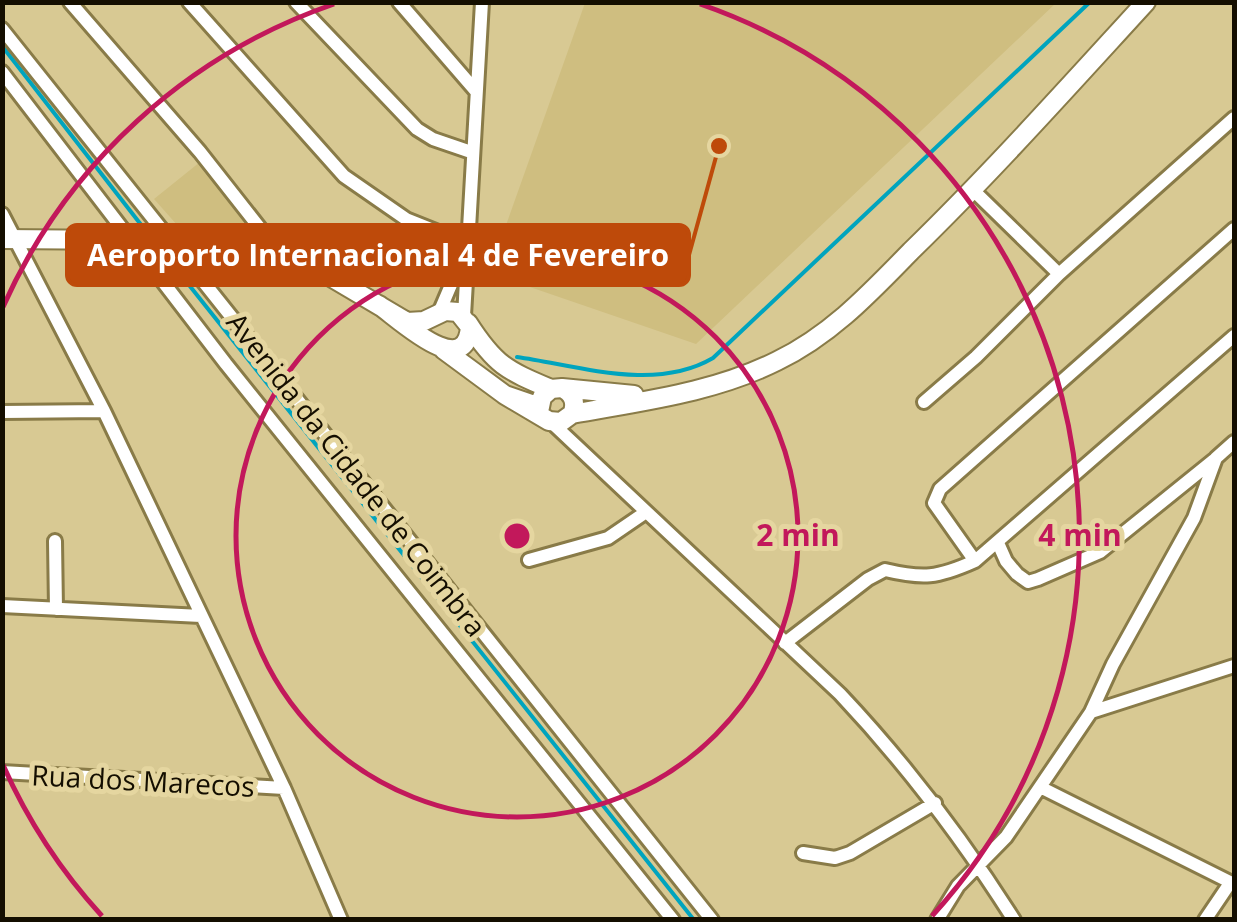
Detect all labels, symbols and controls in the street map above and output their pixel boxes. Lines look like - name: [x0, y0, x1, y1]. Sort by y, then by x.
- callout: Aeroporto Internacional 4 de Fevereiro: [67, 225, 689, 285]
- text: Aeroporto Internacional 4 de Fevereiro: [87, 234, 669, 275]
- street label: Avenida da Cidade de Coimbra: [219, 304, 495, 644]
- text: 2 min: [756, 514, 840, 555]
- text: 4 min: [1038, 514, 1122, 555]
- centre of rings: [499, 518, 535, 554]
- street label: Rua dos Marecos: [30, 755, 256, 805]

